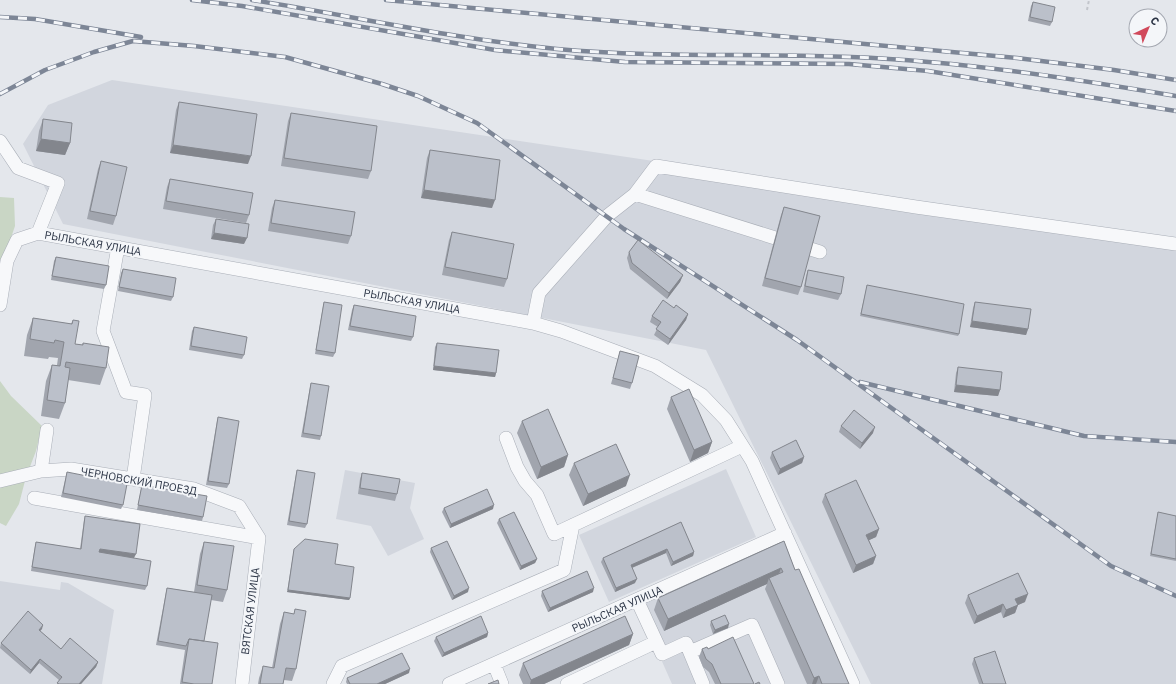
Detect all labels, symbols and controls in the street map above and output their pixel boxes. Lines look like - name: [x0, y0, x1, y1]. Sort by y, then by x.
- north arrow: [1128, 8, 1168, 48]
- text: С: [1148, 13, 1162, 28]
- street label: РЫЛЬСКАЯ УЛИЦА: [44, 228, 142, 258]
- street label: РЫЛЬСКАЯ УЛИЦА: [363, 286, 461, 316]
- street label: ЧЕРНОВСКИЙ ПРОЕЗД: [80, 464, 198, 498]
- street label: ВЯТСКАЯ УЛИЦА: [238, 567, 262, 655]
- street label: РЫЛЬСКАЯ УЛИЦА: [569, 583, 665, 635]

